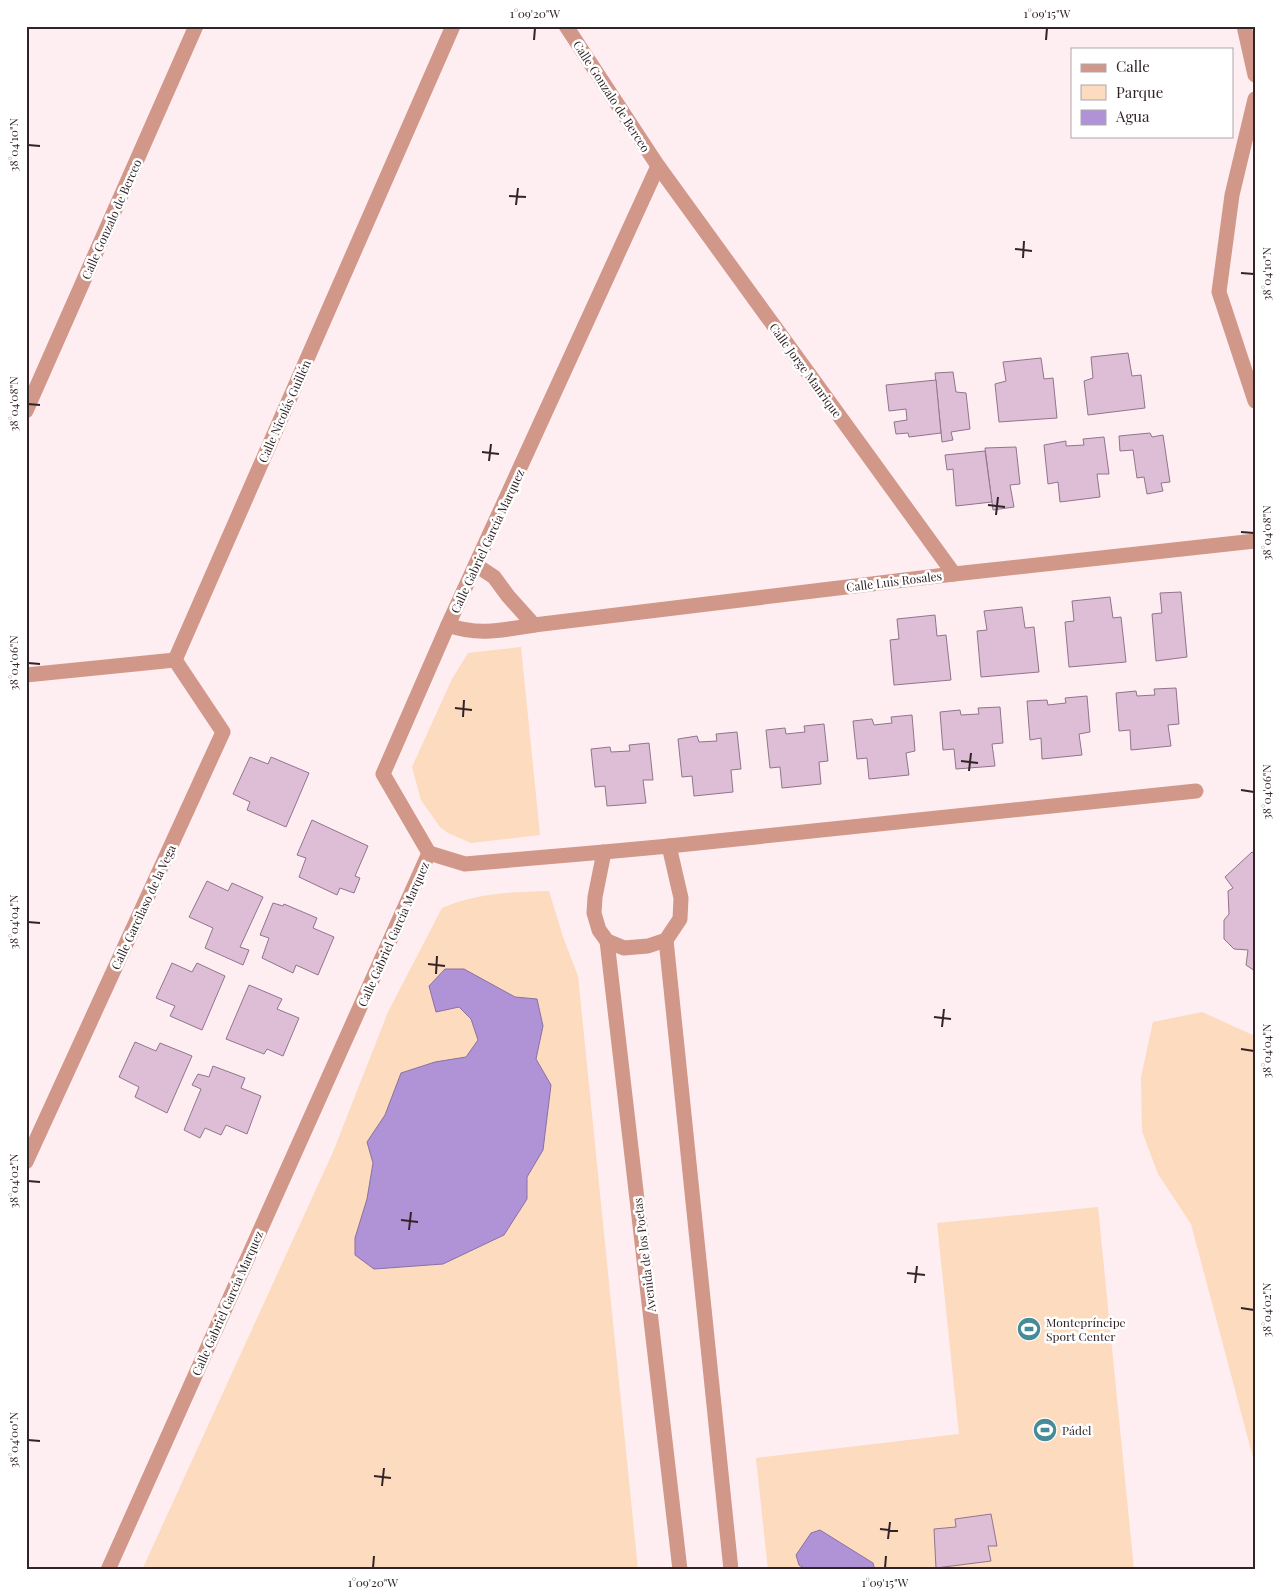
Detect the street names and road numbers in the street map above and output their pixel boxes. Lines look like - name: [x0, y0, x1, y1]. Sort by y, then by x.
- street label: Calle Gonzalo de Berceo: [570, 37, 654, 155]
- street label: Calle Gonzalo de Berceo: [77, 156, 145, 282]
- street label: Calle Jorge Manrique: [766, 320, 846, 420]
- street label: Calle Nicolás Guillén: [254, 357, 314, 465]
- street label: Calle Gabriel García Marquez: [447, 466, 528, 616]
- street label: Calle Luis Rosales: [845, 567, 943, 595]
- street label: Calle Garcilaso de la Vega: [107, 842, 179, 972]
- street label: Calle Gabriel García Marquez: [354, 859, 432, 1009]
- street label: Avenida de los Poetas: [629, 1197, 659, 1314]
- street label: Calle Gabriel García Marquez: [188, 1228, 266, 1378]

